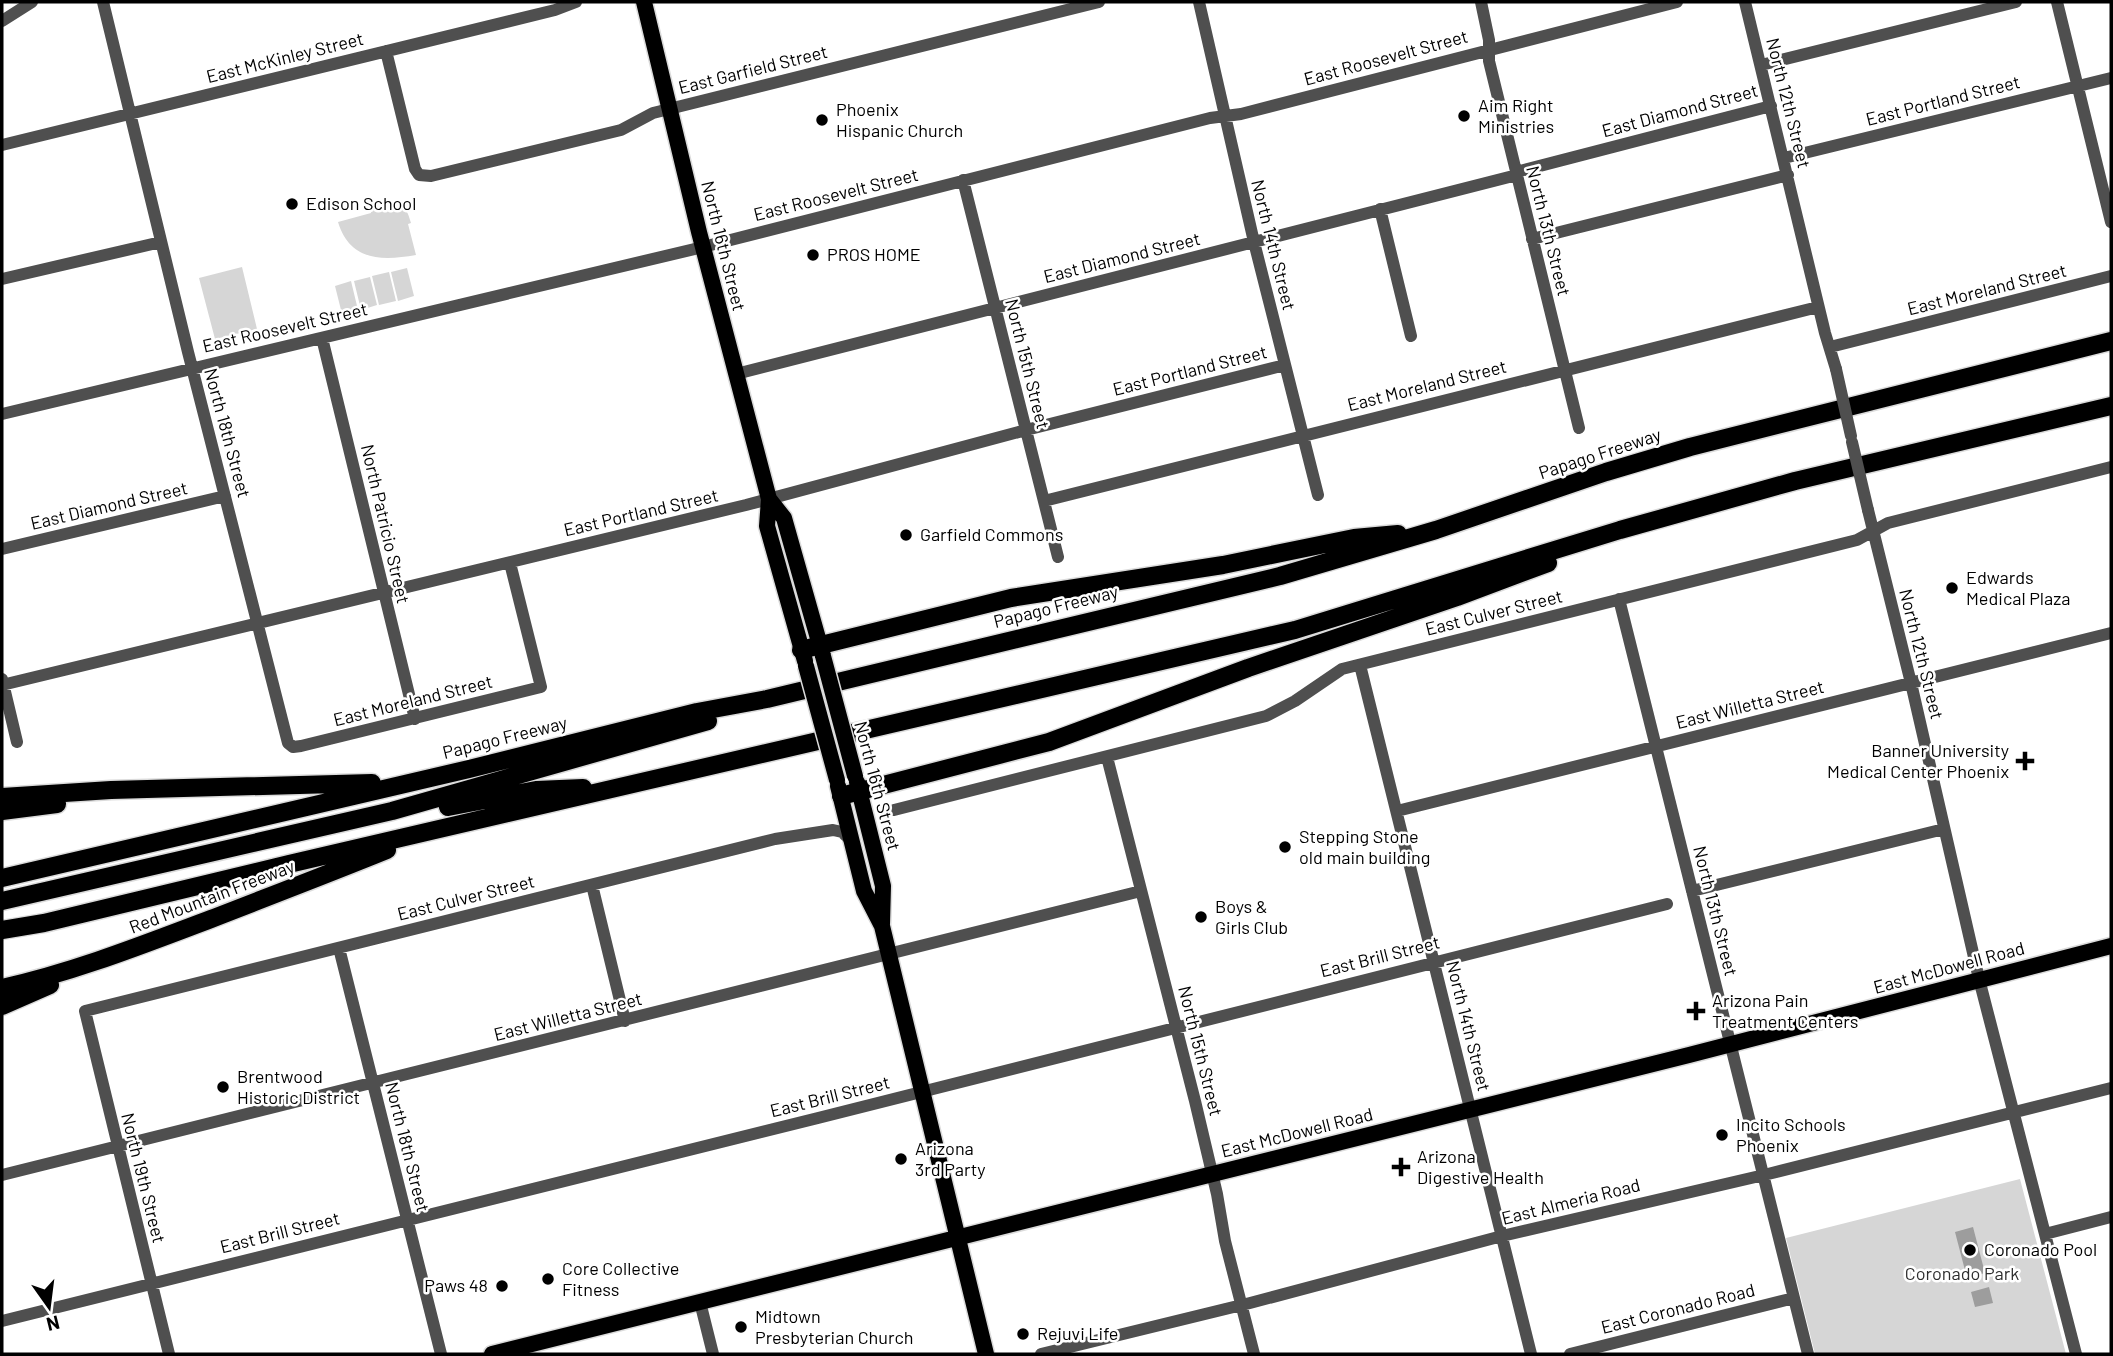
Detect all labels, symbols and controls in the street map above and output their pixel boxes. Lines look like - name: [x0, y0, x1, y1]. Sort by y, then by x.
- street label: East Roosevelt Street: [1301, 25, 1470, 89]
- street label: East McKinley Street: [204, 27, 365, 87]
- street label: North 12th Street: [1762, 35, 1816, 170]
- street label: East Garfield Street: [676, 40, 830, 98]
- street label: East Portland Street: [1864, 70, 2022, 130]
- street label: East Diamond Street: [1599, 79, 1760, 141]
- place label: Aim Right Ministries: [1478, 94, 1554, 137]
- place label: Phoenix Hispanic Church: [836, 98, 963, 141]
- marker: Aim Right Ministries: [1456, 108, 1472, 124]
- marker: Phoenix Hispanic Church: [814, 112, 830, 128]
- street label: East Roosevelt Street: [751, 163, 920, 225]
- street label: North 13th Street: [1522, 163, 1576, 298]
- street label: North 14th Street: [1247, 177, 1301, 312]
- street label: North 16th Street: [697, 178, 751, 313]
- place label: Edison School: [306, 192, 416, 214]
- marker: Edison School: [284, 196, 300, 212]
- street label: East Diamond Street: [1041, 227, 1202, 287]
- place label: PROS HOME: [827, 243, 921, 265]
- marker: PROS HOME: [805, 247, 821, 263]
- street label: East Moreland Street: [1905, 259, 2069, 319]
- street label: North 15th Street: [1001, 296, 1055, 431]
- street label: East Roosevelt Street: [200, 297, 369, 357]
- street label: East Portland Street: [1111, 340, 1269, 400]
- street label: East Moreland Street: [1345, 355, 1509, 415]
- street label: North 18th Street: [200, 366, 256, 500]
- street label: Papago Freeway: [1536, 423, 1664, 483]
- street label: North Patricio Street: [357, 442, 415, 605]
- street label: East Diamond Street: [28, 476, 189, 534]
- street label: East Portland Street: [561, 484, 720, 540]
- place label: Garfield Commons: [920, 523, 1063, 545]
- marker: Garfield Commons: [898, 527, 914, 543]
- place label: Edwards Medical Plaza: [1966, 566, 2070, 609]
- street label: Papago Freeway: [991, 580, 1120, 632]
- marker: Edwards Medical Plaza: [1944, 580, 1960, 596]
- street label: East Culver Street: [1423, 584, 1565, 640]
- street label: North 12th Street: [1895, 586, 1949, 721]
- street label: East Moreland Street: [331, 670, 495, 730]
- street label: East Willetta Street: [1673, 675, 1826, 733]
- street label: Papago Freeway: [440, 711, 569, 763]
- street label: North 16th Street: [850, 719, 906, 853]
- place label: Banner University Medical Center Phoenix: [1827, 739, 2009, 782]
- marker: Banner University Medical Center Phoenix: [2015, 751, 2035, 771]
- place label: Stepping Stone old main building: [1299, 825, 1430, 868]
- marker: Stepping Stone old main building: [1277, 839, 1293, 855]
- street label: North 13th Street: [1689, 843, 1743, 978]
- street label: Red Mountain Freeway: [126, 854, 297, 938]
- street label: East Culver Street: [395, 869, 537, 925]
- place label: Boys & Girls Club: [1215, 895, 1288, 938]
- marker: Boys & Girls Club: [1193, 909, 1209, 925]
- street label: East Brill Street: [1318, 931, 1442, 981]
- street label: East McDowell Road: [1871, 936, 2027, 998]
- street label: North 14th Street: [1442, 958, 1496, 1093]
- street label: North 15th Street: [1174, 983, 1228, 1118]
- street label: East Willetta Street: [491, 987, 644, 1045]
- place label: Arizona Pain Treatment Centers: [1712, 989, 1858, 1032]
- marker: Arizona Pain Treatment Centers: [1686, 1001, 1706, 1021]
- place label: Brentwood Historic District: [237, 1065, 360, 1108]
- street label: East Brill Street: [768, 1071, 892, 1121]
- marker: Brentwood Historic District: [215, 1079, 231, 1095]
- street label: North 18th Street: [381, 1079, 435, 1214]
- street label: East McDowell Road: [1219, 1103, 1375, 1162]
- street label: North 19th Street: [117, 1110, 171, 1245]
- place label: Incito Schools Phoenix: [1736, 1113, 1846, 1156]
- marker: Incito Schools Phoenix: [1714, 1127, 1730, 1143]
- place label: Arizona 3rd Party: [915, 1137, 986, 1180]
- place label: Arizona Digestive Health: [1417, 1145, 1544, 1188]
- marker: Arizona 3rd Party: [893, 1151, 909, 1167]
- marker: Arizona Digestive Health: [1391, 1157, 1411, 1177]
- street label: East Almeria Road: [1499, 1173, 1642, 1229]
- street label: East Brill Street: [218, 1207, 342, 1257]
- place label: Coronado Pool: [1984, 1238, 2097, 1260]
- marker: Coronado Pool: [1962, 1242, 1978, 1258]
- place label: Core Collective Fitness: [562, 1257, 679, 1300]
- park label: Coronado Park: [1905, 1262, 2019, 1284]
- marker: Core Collective Fitness: [540, 1271, 556, 1287]
- north arrow: [14, 1272, 84, 1342]
- place label: Paws 48: [424, 1274, 488, 1296]
- marker: Paws 48: [494, 1278, 510, 1294]
- street label: East Coronado Road: [1599, 1278, 1757, 1338]
- place label: Midtown Presbyterian Church: [755, 1305, 914, 1348]
- text: N: [44, 1311, 62, 1337]
- marker: Midtown Presbyterian Church: [733, 1319, 749, 1335]
- place label: Rejuvi Life: [1037, 1322, 1118, 1344]
- marker: Rejuvi Life: [1015, 1326, 1031, 1342]

